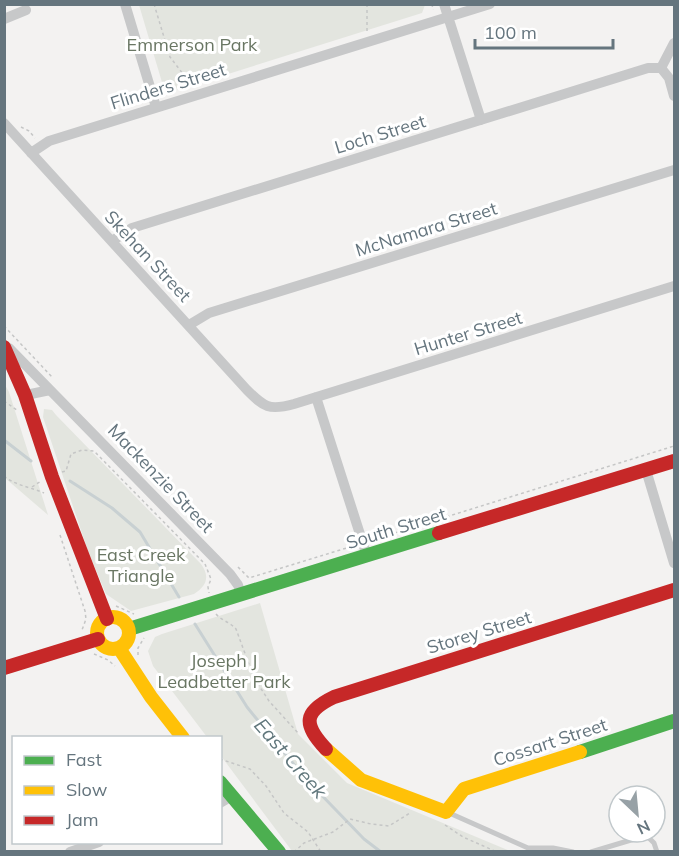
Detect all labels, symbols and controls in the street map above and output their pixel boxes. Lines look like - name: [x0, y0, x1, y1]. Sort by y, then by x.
- scale bar: [475, 12, 613, 50]
- text: 100 m: [484, 21, 537, 44]
- park label: Emmerson Park: [127, 33, 258, 56]
- street label: Flinders Street: [107, 58, 229, 114]
- street label: Loch Street: [332, 109, 428, 159]
- street label: McNamara Street: [352, 197, 500, 261]
- street label: Skehan Street: [100, 206, 196, 306]
- street label: Hunter Street: [411, 306, 525, 360]
- street label: Mackenzie Street: [103, 419, 219, 537]
- street label: South Street: [343, 502, 449, 554]
- park label: East Creek Triangle: [97, 543, 186, 587]
- street label: Storey Street: [424, 605, 534, 659]
- park label: Joseph J Leadbetter Park: [158, 649, 291, 693]
- water label: East Creek: [249, 713, 333, 804]
- street label: Cossart Street: [490, 713, 610, 771]
- legend: [12, 736, 222, 844]
- text: Fast: [66, 748, 102, 771]
- text: Slow: [66, 778, 108, 801]
- north arrow: [607, 784, 667, 844]
- text: Jam: [66, 808, 99, 831]
- text: N: [634, 816, 653, 839]

